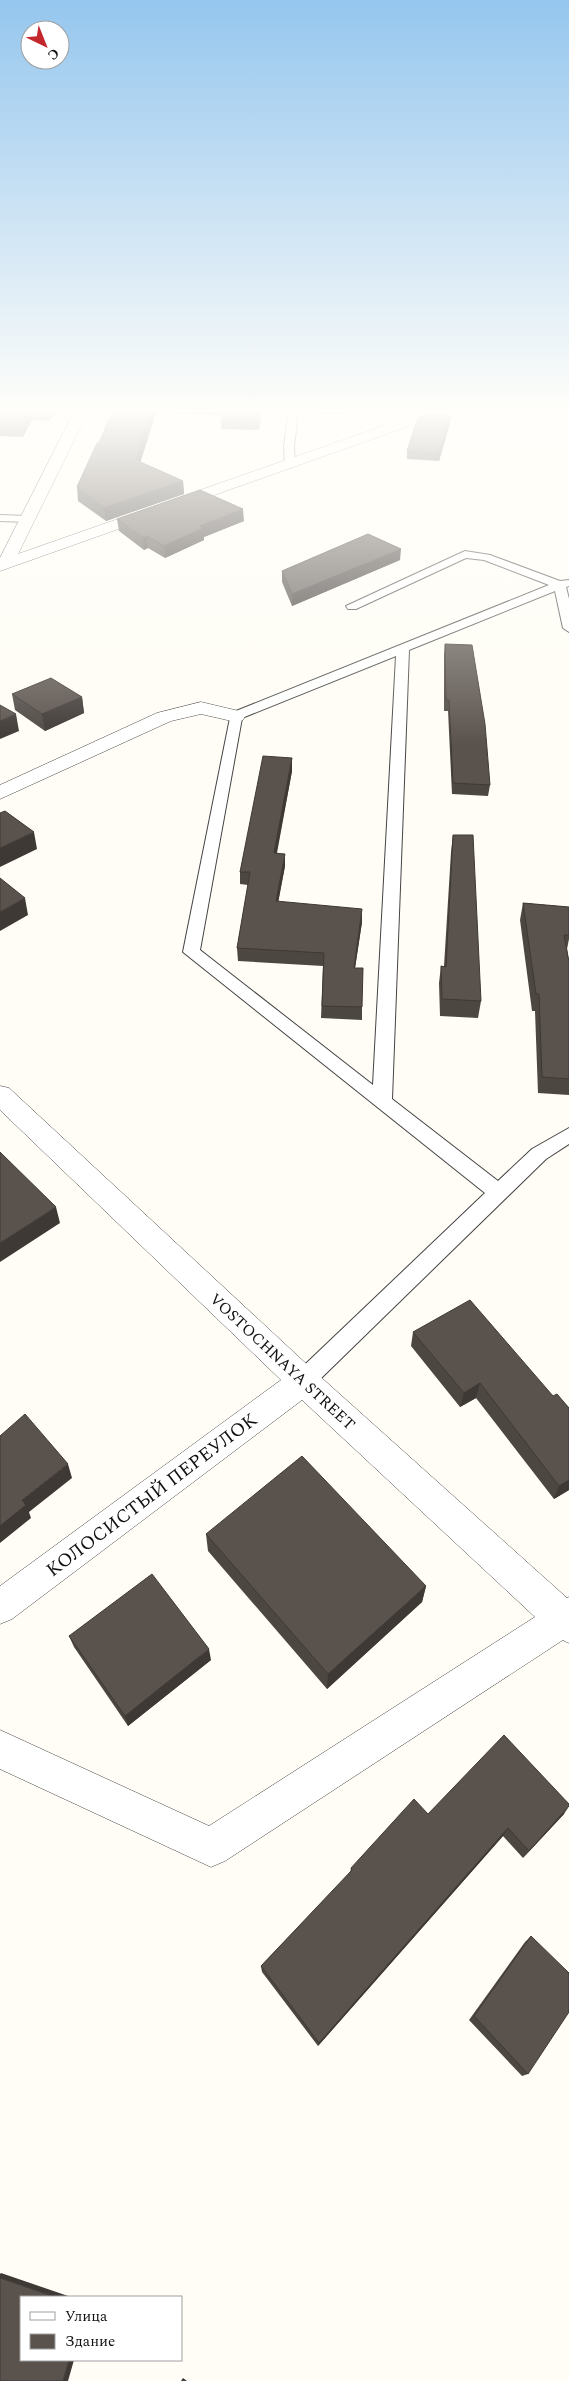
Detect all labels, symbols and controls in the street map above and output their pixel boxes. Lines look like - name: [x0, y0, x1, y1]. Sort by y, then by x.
- north arrow: [20, 20, 70, 70]
- text: С: [43, 43, 64, 65]
- street label: VOSTOCHNAYA STREET: [204, 1288, 361, 1436]
- street label: КОЛОСИСТЫЙ ПЕРЕУЛОК: [40, 1406, 264, 1584]
- legend: [20, 2296, 182, 2361]
- text: Улица: [65, 2305, 108, 2328]
- text: Здание: [65, 2330, 115, 2353]

